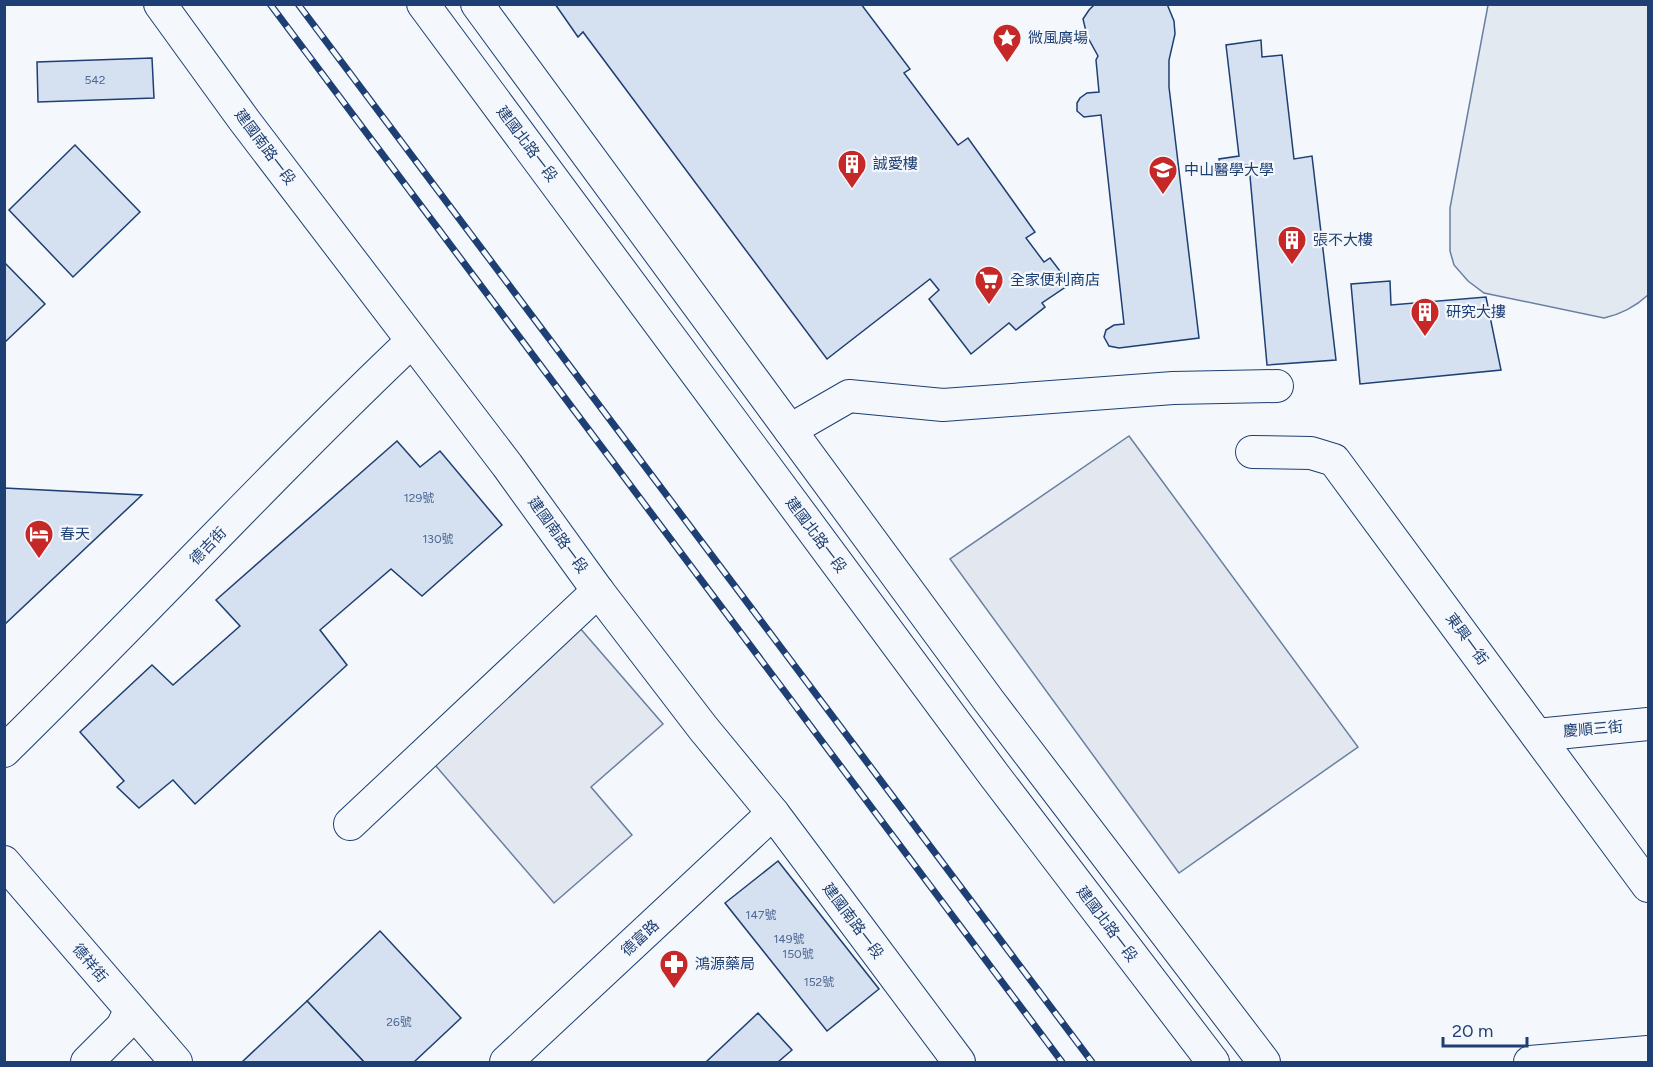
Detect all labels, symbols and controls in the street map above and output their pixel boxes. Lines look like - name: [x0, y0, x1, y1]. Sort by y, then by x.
- place icon: 微風廣場: [991, 22, 1023, 64]
- place label: 微風廣場: [1028, 29, 1088, 47]
- house number: 542: [84, 73, 106, 87]
- street label: 建國北路一段: [493, 103, 561, 185]
- street label: 建國南路一段: [231, 106, 299, 188]
- building icon: 誠愛樓: [836, 148, 868, 190]
- school or university icon: 中山醫學大學: [1147, 154, 1179, 196]
- place label: 誠愛樓: [873, 155, 918, 173]
- place label: 中山醫學大學: [1184, 161, 1274, 179]
- building icon: 張不大樓: [1276, 224, 1308, 266]
- place label: 張不大樓: [1313, 231, 1373, 249]
- supermarket icon: 全家便利商店: [973, 264, 1005, 306]
- place label: 全家便利商店: [1010, 271, 1100, 289]
- building icon: 研究大摟: [1409, 296, 1441, 338]
- place label: 研究大摟: [1446, 303, 1506, 321]
- house number: 129號: [404, 491, 434, 505]
- street label: 建國南路一段: [524, 493, 592, 577]
- street label: 建國北路一段: [782, 494, 850, 576]
- hotel icon: 春天: [23, 518, 55, 560]
- street label: 德吉街: [186, 524, 230, 568]
- place label: 春天: [60, 525, 90, 543]
- house number: 130號: [422, 532, 454, 546]
- street label: 東興一街: [1442, 609, 1492, 669]
- street label: 慶順三街: [1562, 717, 1624, 741]
- street label: 建國南路一段: [819, 880, 887, 962]
- street label: 建國北路一段: [1073, 883, 1141, 965]
- house number: 147號: [746, 908, 776, 922]
- street label: 德富路: [617, 916, 663, 960]
- house number: 149號: [773, 932, 805, 946]
- street label: 德祥街: [69, 940, 111, 986]
- house number: 150號: [782, 947, 814, 961]
- pharmacy icon: 鴻源藥局: [658, 948, 690, 990]
- place label: 鴻源藥局: [695, 955, 755, 973]
- house number: 152號: [804, 975, 834, 989]
- scale bar: [1443, 1010, 1527, 1048]
- house number: 26號: [386, 1015, 412, 1029]
- text: 20 m: [1452, 1020, 1493, 1042]

